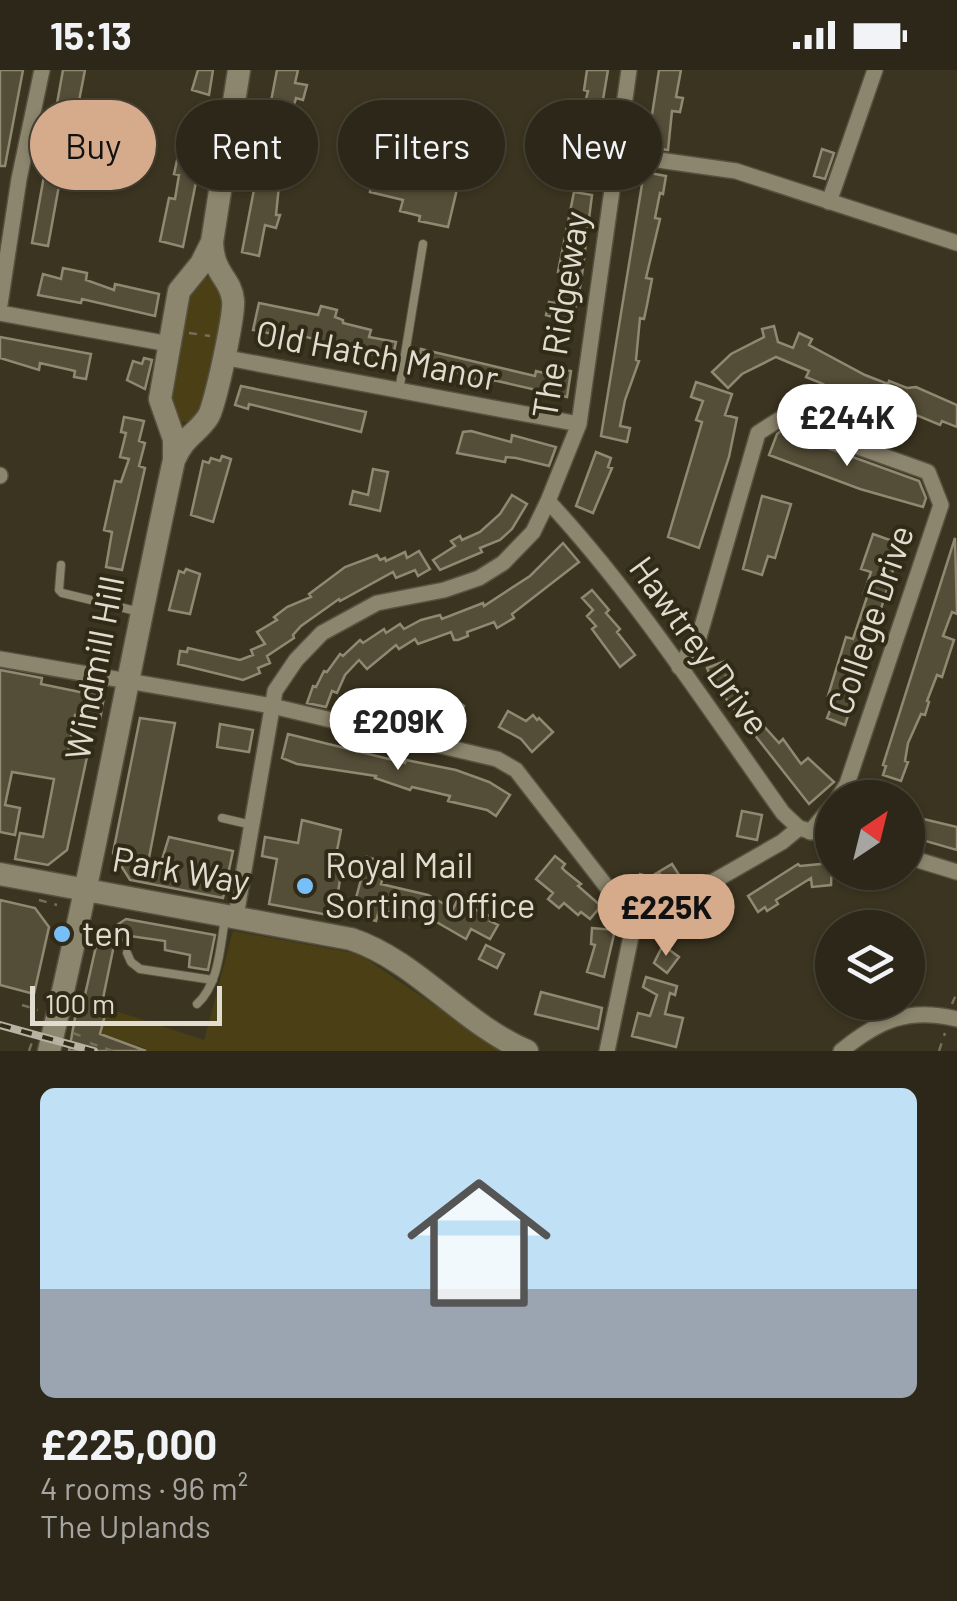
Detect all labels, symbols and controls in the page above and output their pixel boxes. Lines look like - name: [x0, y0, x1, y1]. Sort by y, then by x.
- text: 15:13: [50, 12, 132, 58]
- chip: Buy: [30, 100, 156, 190]
- chip: Rent: [176, 100, 318, 190]
- chip: Filters: [338, 100, 505, 190]
- chip: New: [525, 100, 662, 190]
- street label: The Ridgeway: [522, 208, 596, 421]
- street label: Old Hatch Manor: [253, 310, 502, 398]
- pin: £244K: [777, 384, 917, 469]
- text: £244K: [799, 397, 895, 435]
- street label: College Drive: [817, 519, 921, 720]
- street label: Hawtrey Drive: [622, 547, 779, 742]
- street label: Windmill Hill: [55, 572, 131, 763]
- pin: £209K: [328, 688, 468, 773]
- text: £209K: [352, 701, 444, 739]
- north arrow: [815, 780, 925, 890]
- map controls: [815, 780, 925, 1020]
- street label: Park Way: [109, 836, 253, 902]
- place label: Royal Mail Sorting Office: [325, 843, 535, 925]
- pin: £225K: [596, 874, 736, 959]
- marker: Royal Mail Sorting Office: [294, 875, 316, 897]
- text: £225K: [620, 887, 712, 925]
- button: layers: [815, 910, 925, 1020]
- place label: ten: [82, 911, 132, 953]
- marker: ten: [51, 923, 73, 945]
- scale bar: [30, 981, 222, 1026]
- text: 100 m: [45, 986, 115, 1020]
- icon: home: [389, 1153, 569, 1333]
- text: £225,000: [40, 1418, 217, 1468]
- text: 4 rooms · 96 m²: [40, 1468, 248, 1506]
- text: The Uplands: [40, 1506, 211, 1544]

